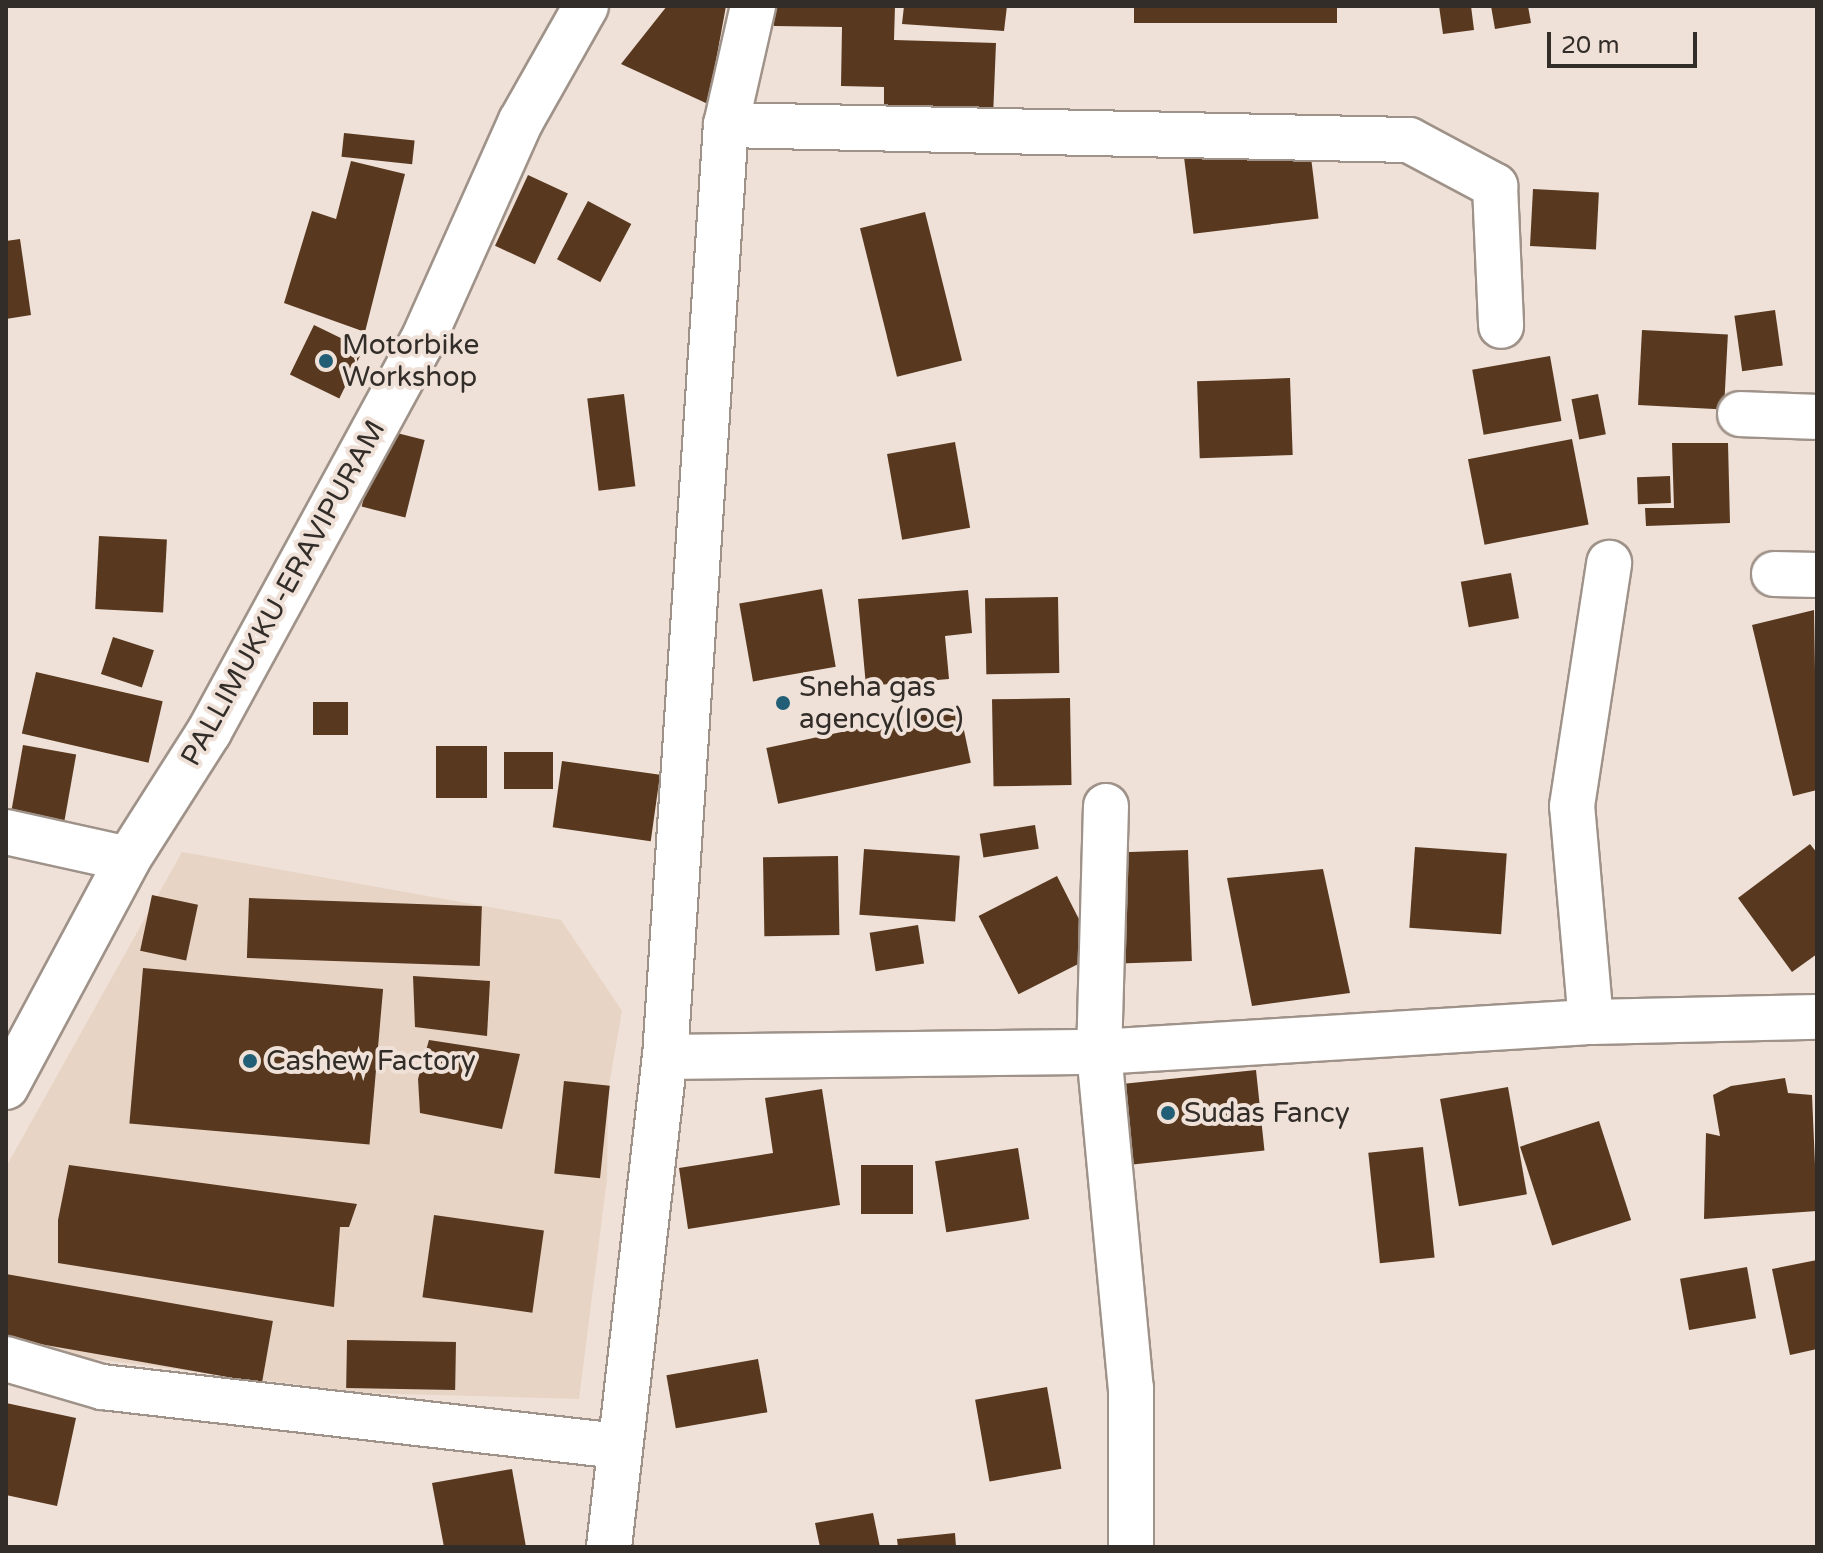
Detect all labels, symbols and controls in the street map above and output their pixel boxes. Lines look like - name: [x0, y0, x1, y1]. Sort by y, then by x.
- scale bar: [1551, 16, 1701, 66]
- text: 20 m: [1561, 31, 1619, 60]
- place label: Motorbike Workshop: [342, 328, 479, 394]
- marker: Motorbike Workshop: [317, 352, 335, 370]
- street label: PALLIMUKKU-ERAVIPURAM: [174, 414, 392, 772]
- place label: Sneha gas agency(IOC): [799, 670, 963, 736]
- marker: Sneha gas agency(IOC): [774, 694, 792, 712]
- place label: Cashew Factory: [266, 1044, 476, 1078]
- marker: Cashew Factory: [241, 1052, 259, 1070]
- place label: Sudas Fancy: [1184, 1096, 1350, 1130]
- marker: Sudas Fancy: [1159, 1104, 1177, 1122]

